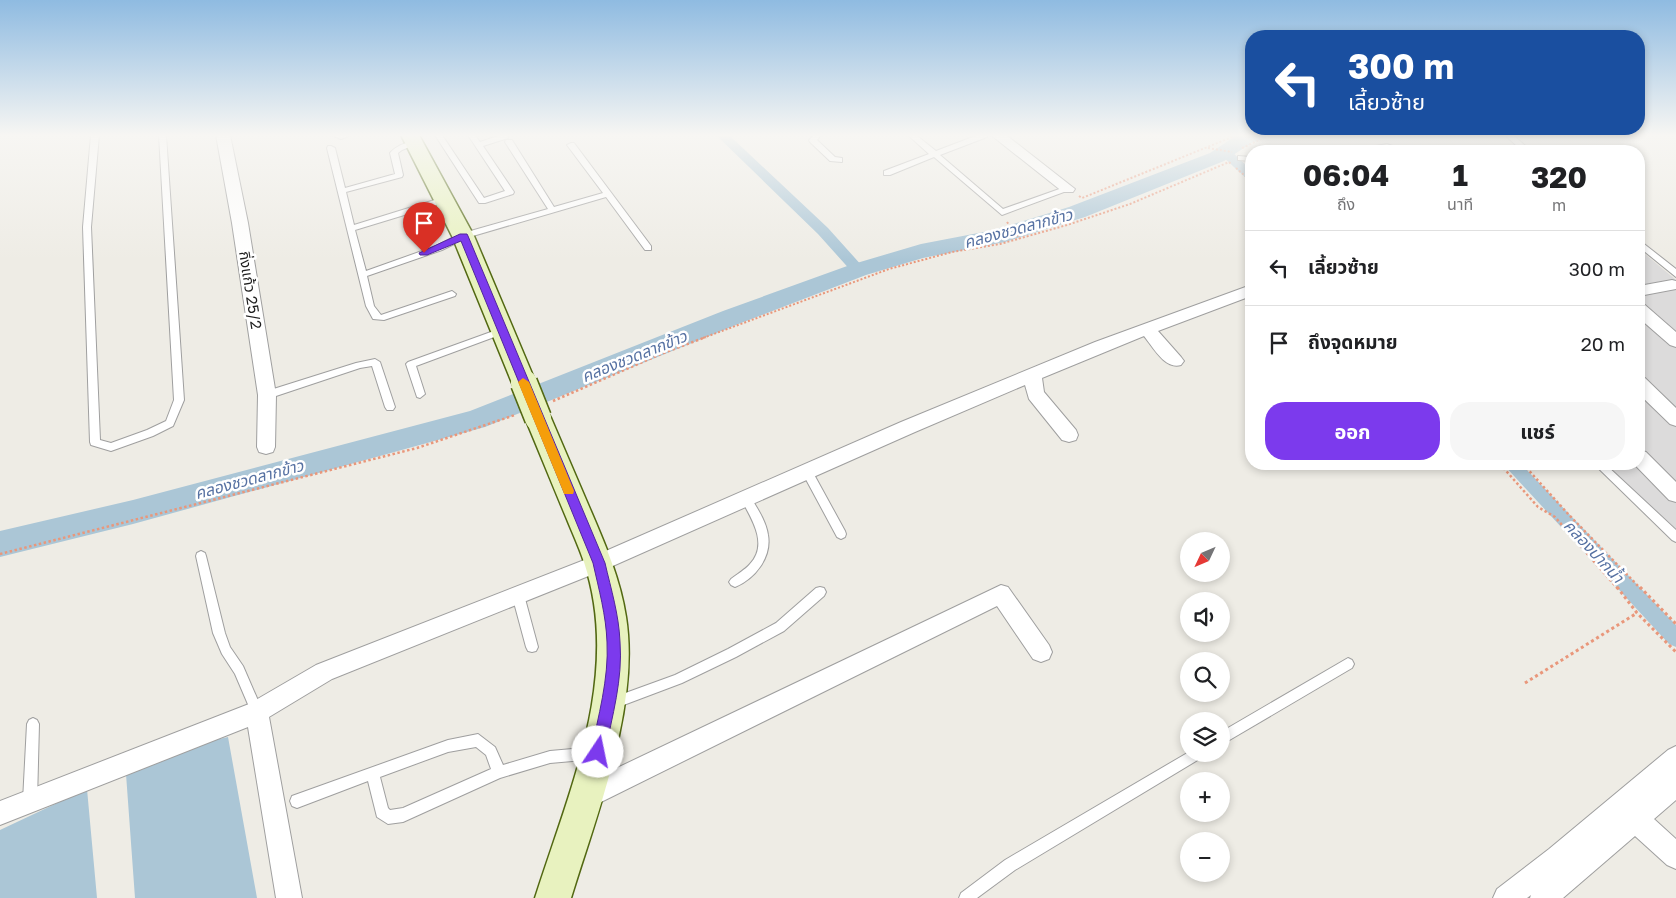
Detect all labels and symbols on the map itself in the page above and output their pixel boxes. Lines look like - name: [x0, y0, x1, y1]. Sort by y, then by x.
- pin: [403, 202, 445, 253]
- water label: คลองชวดลากข้าว: [962, 204, 1076, 252]
- street label: กิ่งแก้ว 25/2: [236, 250, 266, 330]
- water label: คลองชวดลากข้าว: [579, 325, 691, 386]
- water label: คลองชวดลากข้าว: [193, 455, 307, 503]
- water label: คลองปากน้ำ: [1560, 515, 1630, 588]
- north arrow: [1180, 532, 1230, 582]
- position arrow: [571, 725, 623, 777]

